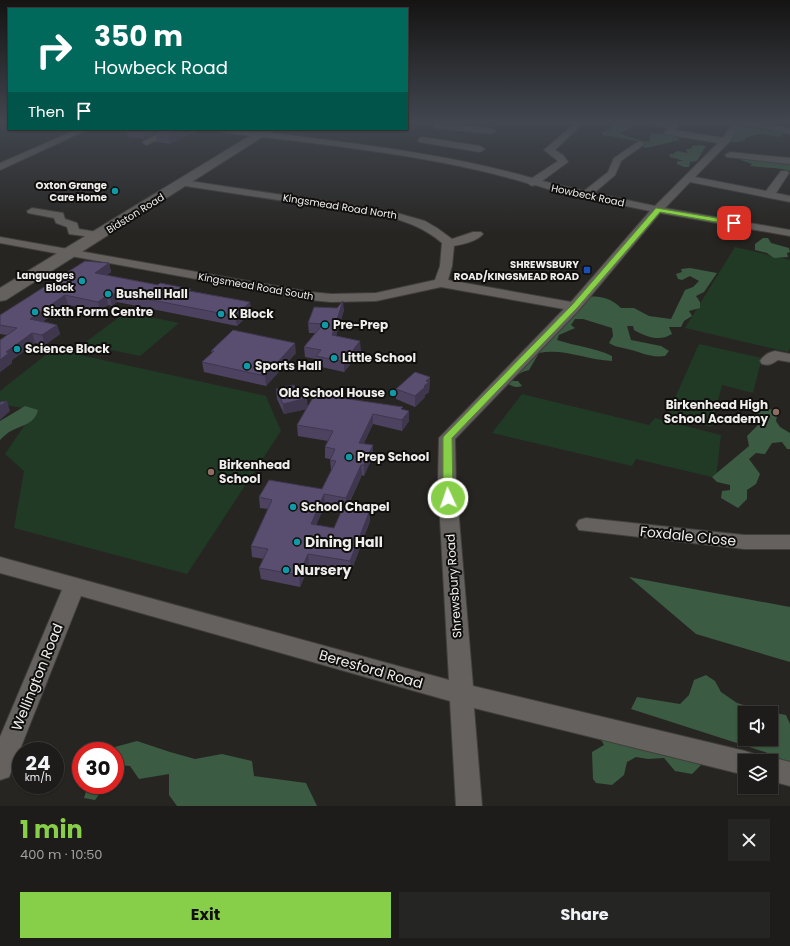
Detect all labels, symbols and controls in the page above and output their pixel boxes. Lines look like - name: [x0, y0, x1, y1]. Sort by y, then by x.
- text: 350 m: [94, 17, 183, 56]
- icon: right: [28, 24, 80, 76]
- text: Howbeck Road: [94, 55, 228, 80]
- icon: arrive: [73, 100, 95, 122]
- text: Then: [28, 101, 65, 122]
- place label: Oxton Grange Care Home: [36, 178, 107, 205]
- street label: Howbeck Road: [550, 180, 626, 211]
- marker: Oxton Grange Care Home: [110, 186, 120, 196]
- street label: Bidston Road: [103, 190, 167, 237]
- street label: Kingsmead Road North: [282, 190, 398, 223]
- pin: [717, 206, 751, 240]
- icon: arrive: [723, 212, 745, 234]
- place label: SHREWSBURY ROAD/KINGSMEAD ROAD: [454, 257, 579, 284]
- marker: SHREWSBURY ROAD/KINGSMEAD ROAD: [582, 265, 592, 275]
- place label: Languages Block: [17, 268, 75, 295]
- street label: Kingsmead Road South: [197, 269, 315, 304]
- marker: Languages Block: [77, 276, 87, 286]
- place label: Bushell Hall: [116, 285, 188, 302]
- marker: Bushell Hall: [103, 289, 113, 299]
- place label: Sixth Form Centre: [43, 303, 154, 320]
- place label: K Block: [229, 305, 274, 322]
- marker: Sixth Form Centre: [30, 307, 40, 317]
- marker: K Block: [216, 309, 226, 319]
- place label: Pre-Prep: [333, 316, 388, 333]
- marker: Pre-Prep: [320, 320, 330, 330]
- place label: Science Block: [25, 340, 110, 357]
- marker: Science Block: [12, 344, 22, 354]
- place label: Little School: [342, 349, 416, 366]
- marker: Little School: [329, 353, 339, 363]
- place label: Sports Hall: [255, 357, 321, 374]
- marker: Sports Hall: [242, 361, 252, 371]
- place label: Old School House: [279, 384, 386, 401]
- marker: Old School House: [388, 388, 398, 398]
- place label: Birkenhead High School Academy: [664, 396, 768, 427]
- marker: Birkenhead High School Academy: [771, 407, 781, 417]
- place label: Prep School: [357, 448, 429, 465]
- marker: Prep School: [344, 452, 354, 462]
- place label: Birkenhead School: [219, 456, 290, 487]
- marker: Birkenhead School: [206, 467, 216, 477]
- position arrow: [427, 477, 469, 519]
- place label: School Chapel: [301, 498, 390, 515]
- marker: School Chapel: [288, 502, 298, 512]
- street label: Foxdale Close: [639, 521, 737, 551]
- place label: Dining Hall: [305, 532, 383, 552]
- street label: Shrewsbury Road: [441, 533, 466, 639]
- marker: Dining Hall: [292, 537, 302, 547]
- place label: Nursery: [294, 560, 351, 580]
- marker: Nursery: [281, 565, 291, 575]
- street label: Wellington Road: [6, 620, 68, 734]
- street label: Beresford Road: [317, 645, 425, 693]
- map controls: [738, 706, 778, 794]
- button: sound: [738, 706, 778, 746]
- speed limit sign: 30: [72, 742, 124, 794]
- text: 24: [26, 749, 50, 777]
- button: layers: [738, 754, 778, 794]
- text: km/h: [25, 770, 51, 785]
- text: 1 min: [20, 813, 83, 846]
- button: close: [728, 819, 770, 861]
- text: 400 m · 10:50: [20, 845, 103, 864]
- button: Exit: [20, 892, 391, 938]
- button: Share: [399, 892, 770, 938]

